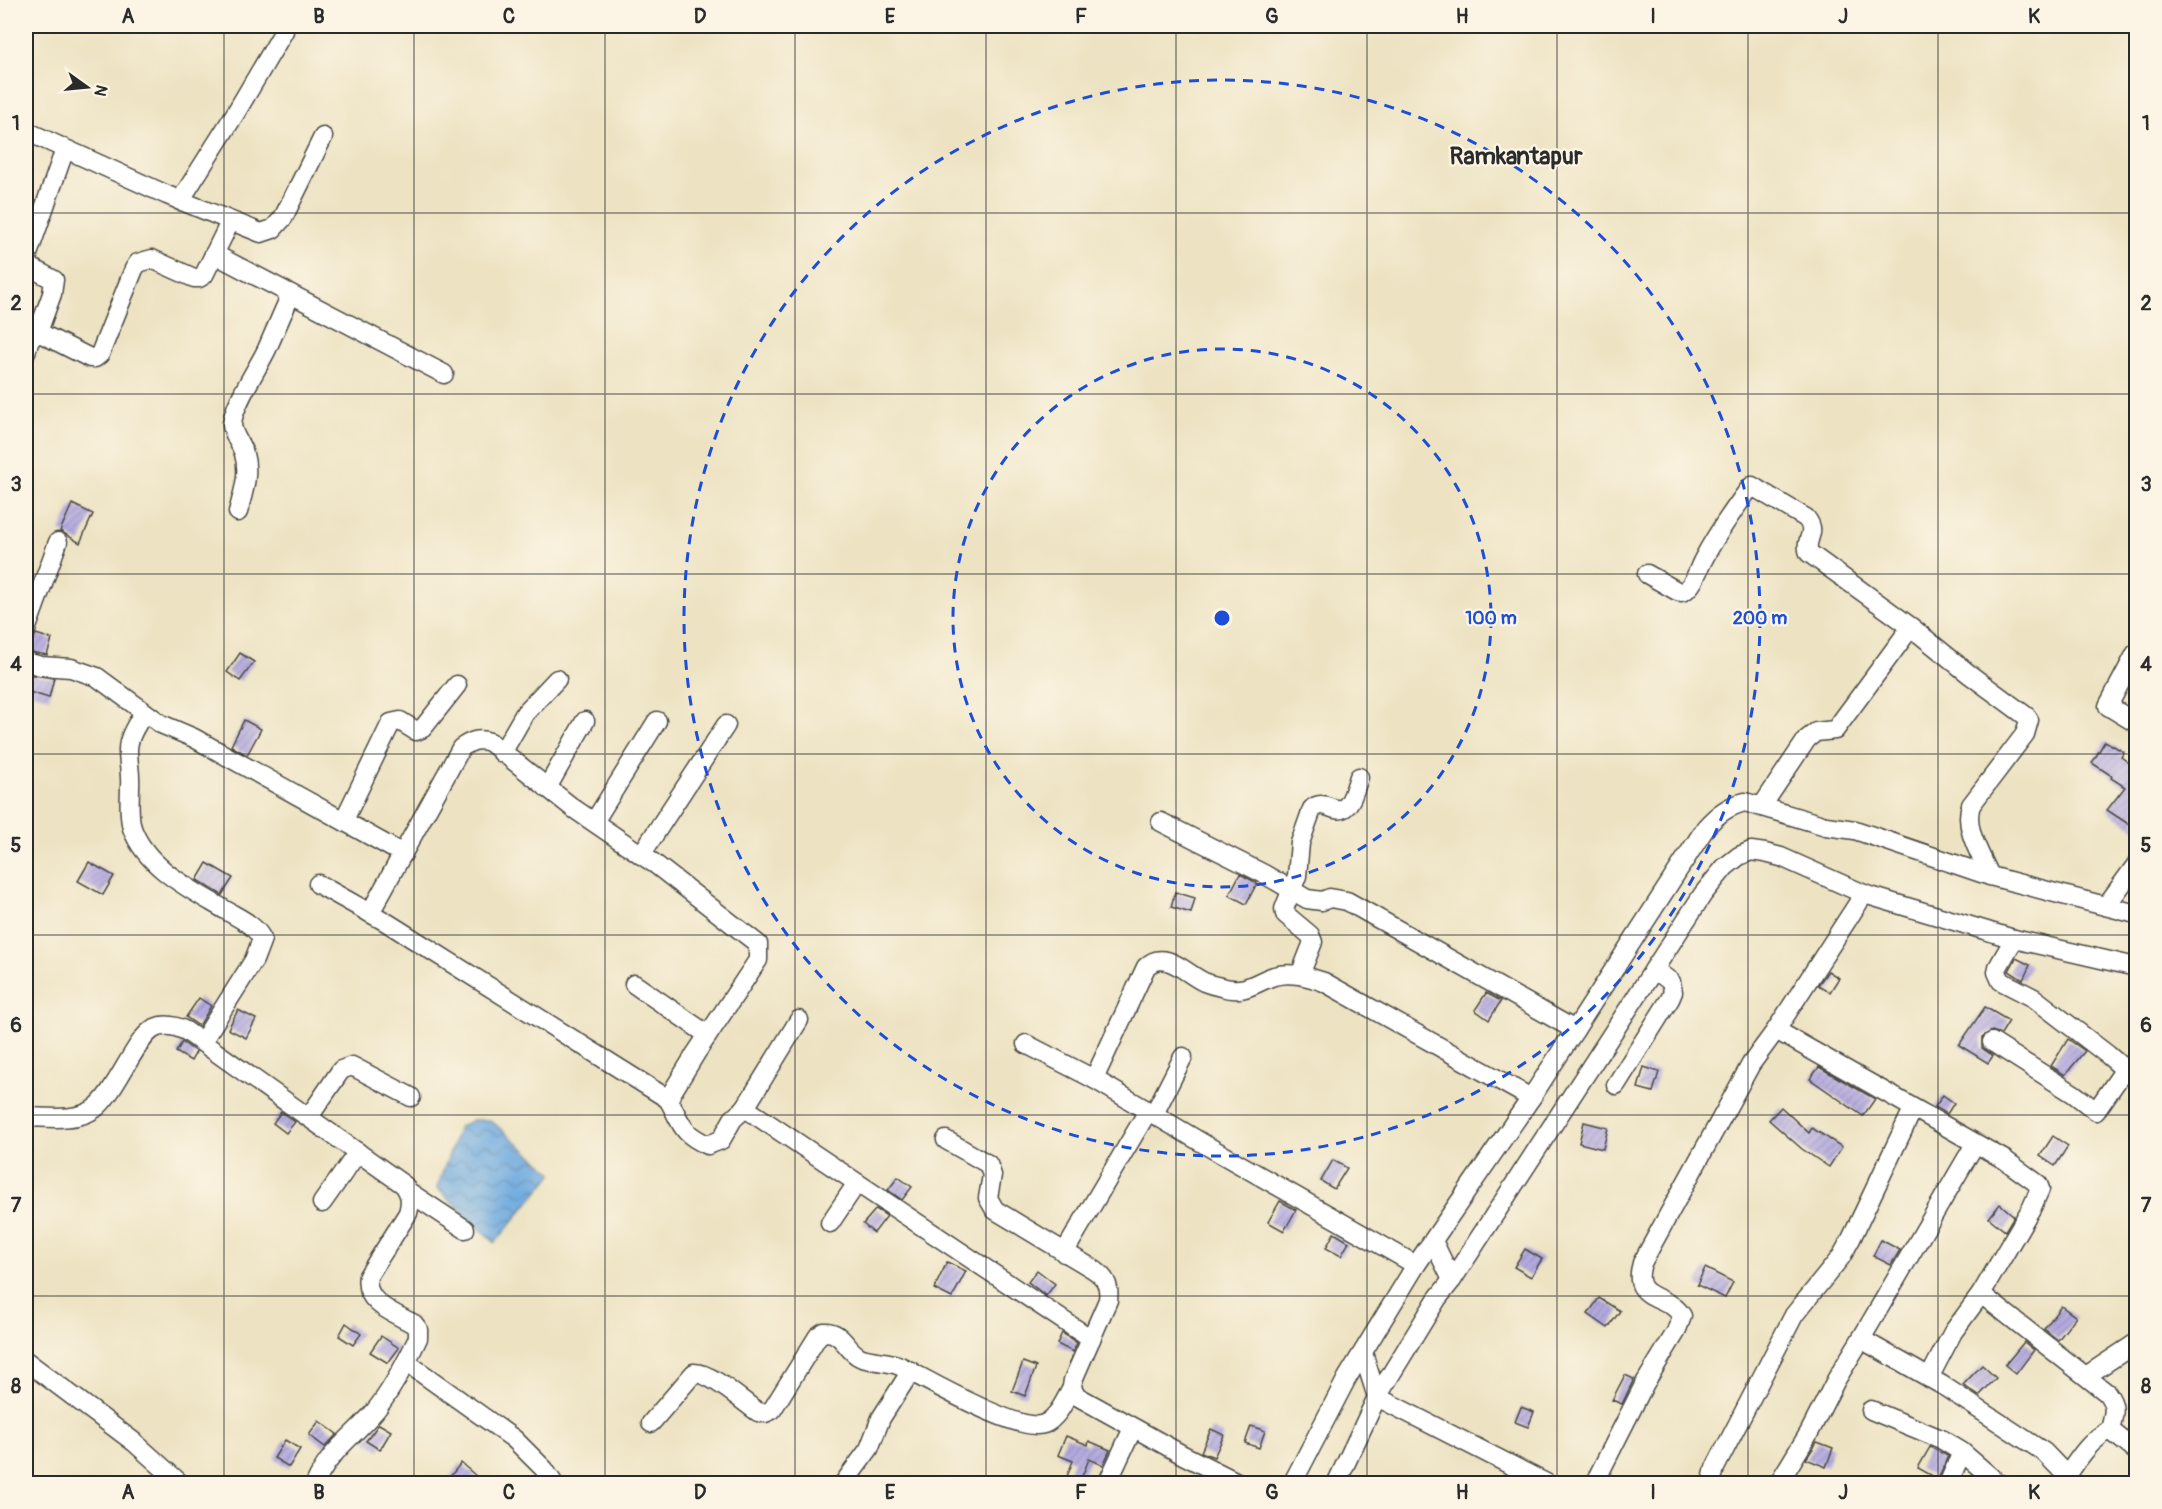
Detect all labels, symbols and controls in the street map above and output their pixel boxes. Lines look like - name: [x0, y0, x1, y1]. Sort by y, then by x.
- text: A: [122, 4, 135, 29]
- text: B: [313, 4, 325, 29]
- text: C: [503, 4, 515, 29]
- text: D: [694, 4, 707, 29]
- text: E: [885, 4, 896, 29]
- text: F: [1075, 4, 1087, 29]
- text: G: [1265, 4, 1279, 29]
- text: H: [1456, 4, 1469, 29]
- text: I: [1650, 4, 1656, 29]
- text: J: [1838, 4, 1848, 29]
- text: K: [2028, 4, 2040, 29]
- north arrow: [57, 57, 117, 117]
- text: N: [89, 83, 112, 99]
- text: 1: [12, 111, 20, 136]
- text: 1: [2142, 111, 2150, 136]
- district label: Ramkantapur: [1450, 142, 1583, 171]
- text: 2: [10, 291, 22, 316]
- text: 2: [2140, 291, 2152, 316]
- text: 3: [10, 472, 22, 497]
- text: 3: [2140, 472, 2152, 497]
- text: 100 m: [1465, 607, 1517, 630]
- text: 200 m: [1733, 607, 1787, 630]
- centre of rings: [1212, 608, 1232, 628]
- text: 4: [10, 652, 22, 677]
- text: 4: [2140, 652, 2152, 677]
- text: 5: [11, 833, 22, 858]
- text: 5: [2141, 833, 2152, 858]
- text: 6: [10, 1013, 22, 1038]
- text: 6: [2140, 1013, 2152, 1038]
- text: 7: [11, 1193, 22, 1218]
- text: 7: [2141, 1193, 2152, 1218]
- text: 8: [11, 1374, 21, 1399]
- text: 8: [2141, 1374, 2151, 1399]
- text: A: [122, 1480, 135, 1505]
- text: B: [313, 1480, 325, 1505]
- text: C: [503, 1480, 515, 1505]
- text: D: [694, 1480, 707, 1505]
- text: E: [885, 1480, 896, 1505]
- text: F: [1075, 1480, 1087, 1505]
- text: G: [1265, 1480, 1279, 1505]
- text: H: [1456, 1480, 1469, 1505]
- text: I: [1650, 1480, 1656, 1505]
- text: J: [1838, 1480, 1848, 1505]
- text: K: [2028, 1480, 2040, 1505]

